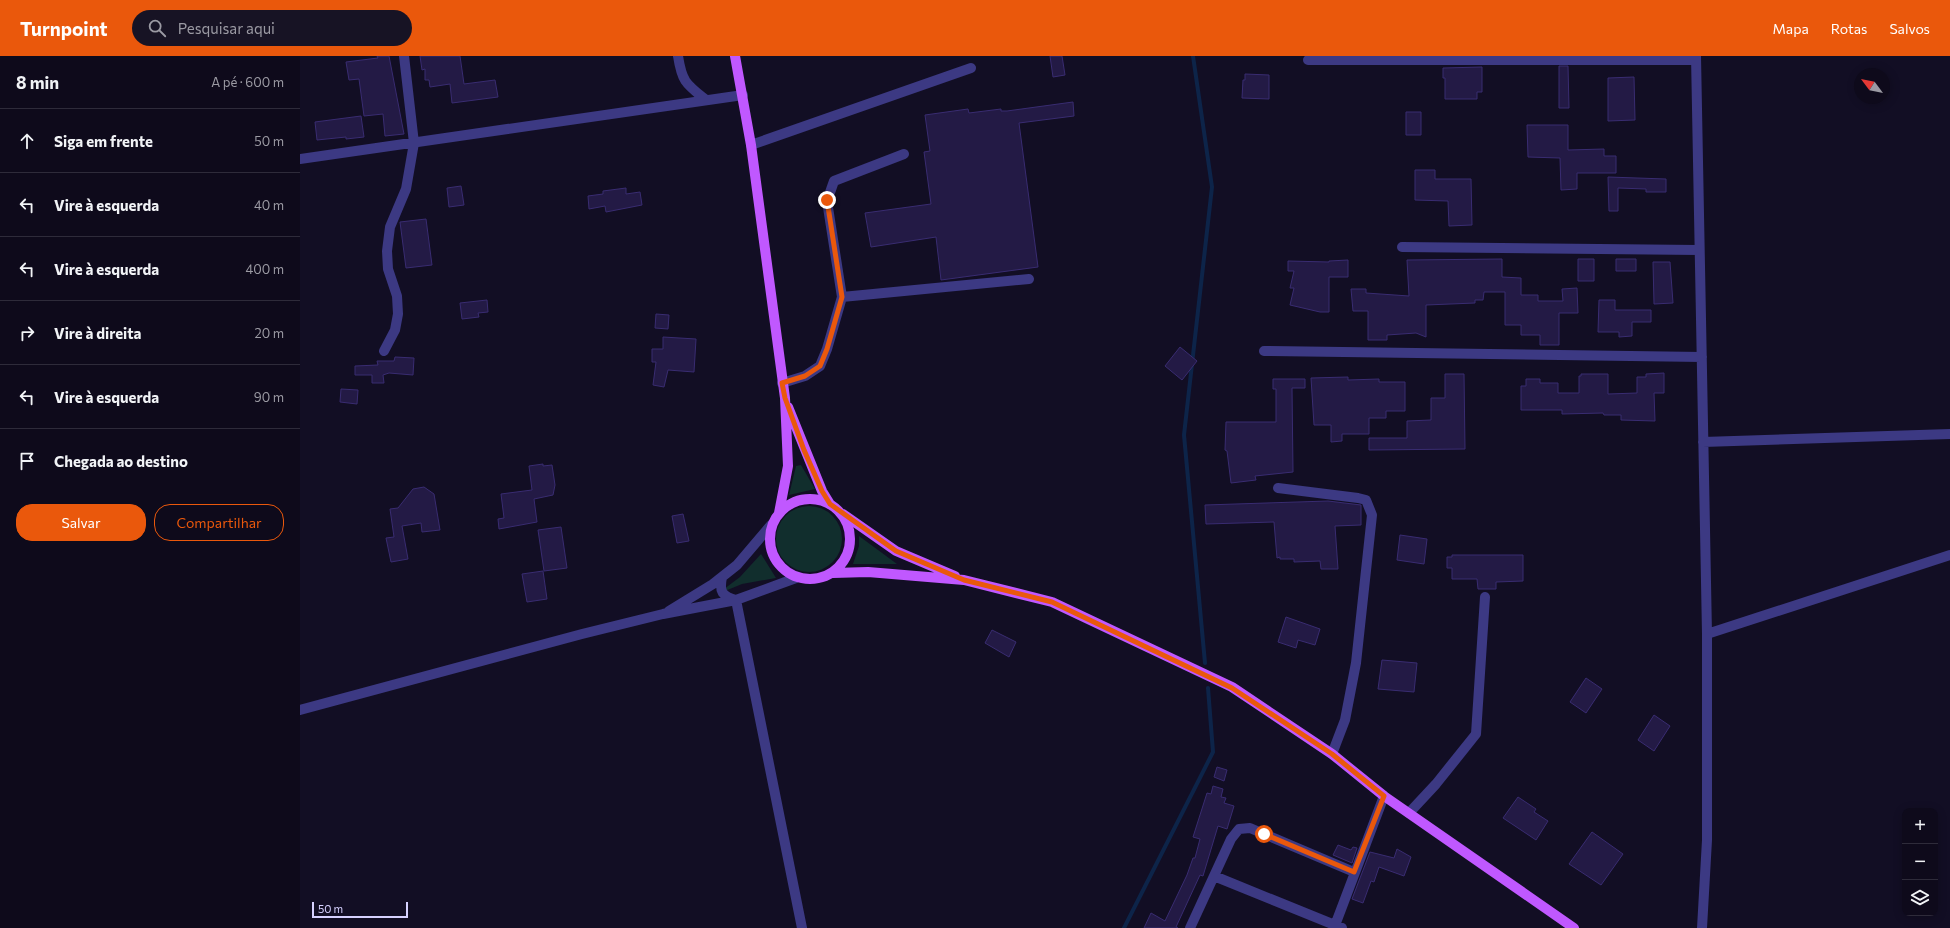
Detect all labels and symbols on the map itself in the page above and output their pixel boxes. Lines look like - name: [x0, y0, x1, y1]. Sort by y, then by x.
- north arrow: [1854, 68, 1890, 104]
- route end: [818, 191, 836, 209]
- route start: [1255, 825, 1273, 843]
- scale bar: [312, 900, 408, 919]

